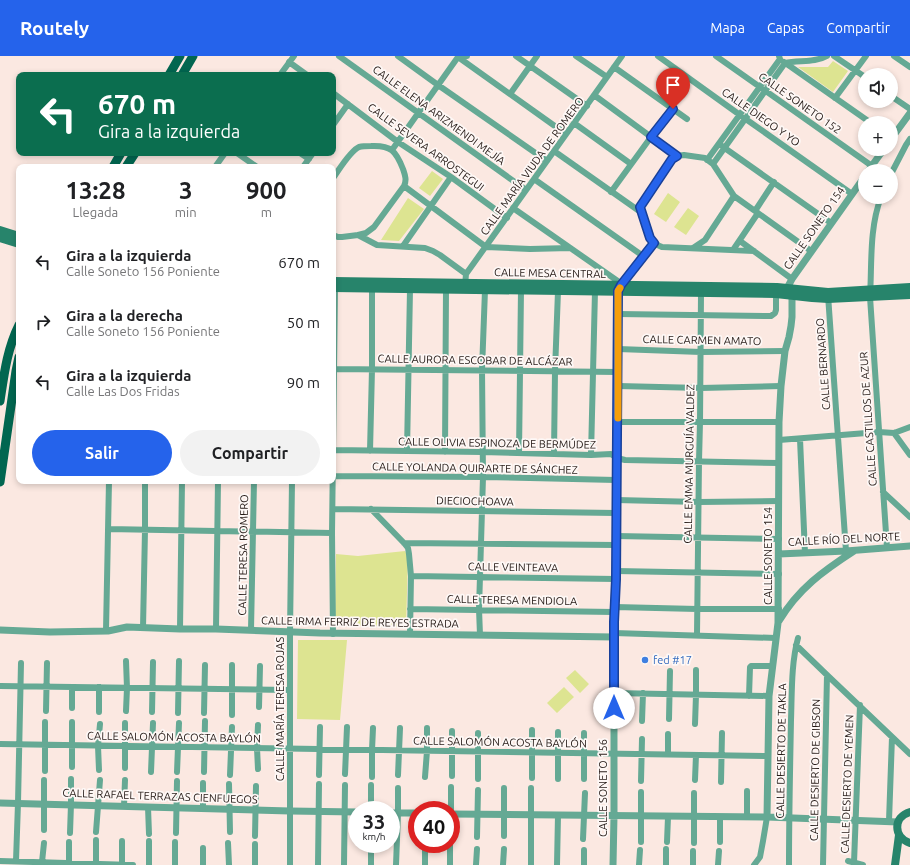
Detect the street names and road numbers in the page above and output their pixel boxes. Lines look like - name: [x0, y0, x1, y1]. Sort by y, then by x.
- street label: CALLE ELENA ARIZMENDI MEJÍA: [371, 62, 509, 168]
- street label: CALLE SONETO 152: [756, 70, 844, 136]
- street label: CALLE DIEGO Y YO: [720, 86, 802, 148]
- street label: CALLE MARÍA VIUDA DE ROMERO: [477, 94, 586, 237]
- street label: CALLE SEVERA ARROSTEGUI: [365, 101, 487, 193]
- street label: CALLE SONETO 154: [781, 184, 847, 272]
- street label: CALLE MESA CENTRAL: [494, 266, 606, 280]
- street label: CALLE BERNARDO: [814, 318, 832, 410]
- street label: CALLE CARMEN AMATO: [642, 333, 762, 347]
- street label: CALLE AURORA ESCOBAR DE ALCÁZAR: [377, 351, 573, 368]
- street label: CALLE CASTILLOS DE AZUR: [857, 351, 879, 487]
- street label: CALLE EMMA MURGUÍA VALDEZ: [681, 384, 696, 544]
- street label: CALLE OLIVIA ESPINOZA DE BERMÚDEZ: [398, 434, 596, 451]
- street label: CALLE YOLANDA QUIRARTE DE SÁNCHEZ: [372, 459, 578, 476]
- street label: CALLE TERESA ROMERO: [236, 494, 250, 616]
- street label: DIECIOCHOAVA: [436, 494, 515, 508]
- street label: CALLE SONETO 154: [762, 507, 774, 605]
- street label: CALLE RÍO DEL NORTE: [788, 529, 900, 548]
- street label: CALLE VEINTEAVA: [468, 560, 559, 574]
- street label: CALLE TERESA MENDIOLA: [447, 593, 578, 607]
- street label: CALLE IRMA FERRIZ DE REYES ESTRADA: [261, 614, 460, 630]
- street label: CALLE MARÍA TERESA ROJAS: [273, 636, 286, 781]
- street label: CALLE DESIERTO DE TAKLA: [774, 682, 788, 819]
- street label: CALLE DESIERTO DE GIBSON: [808, 699, 822, 841]
- street label: CALLE DESIERTO DE YEMEN: [839, 714, 855, 854]
- street label: CALLE SALOMÓN ACOSTA BAYLÓN: [87, 728, 261, 745]
- street label: CALLE SALOMÓN ACOSTA BAYLÓN: [413, 733, 587, 750]
- street label: CALLE SONETO 156: [597, 739, 609, 837]
- street label: CALLE RAFAEL TERRAZAS CIENFUEGOS: [62, 787, 258, 805]

